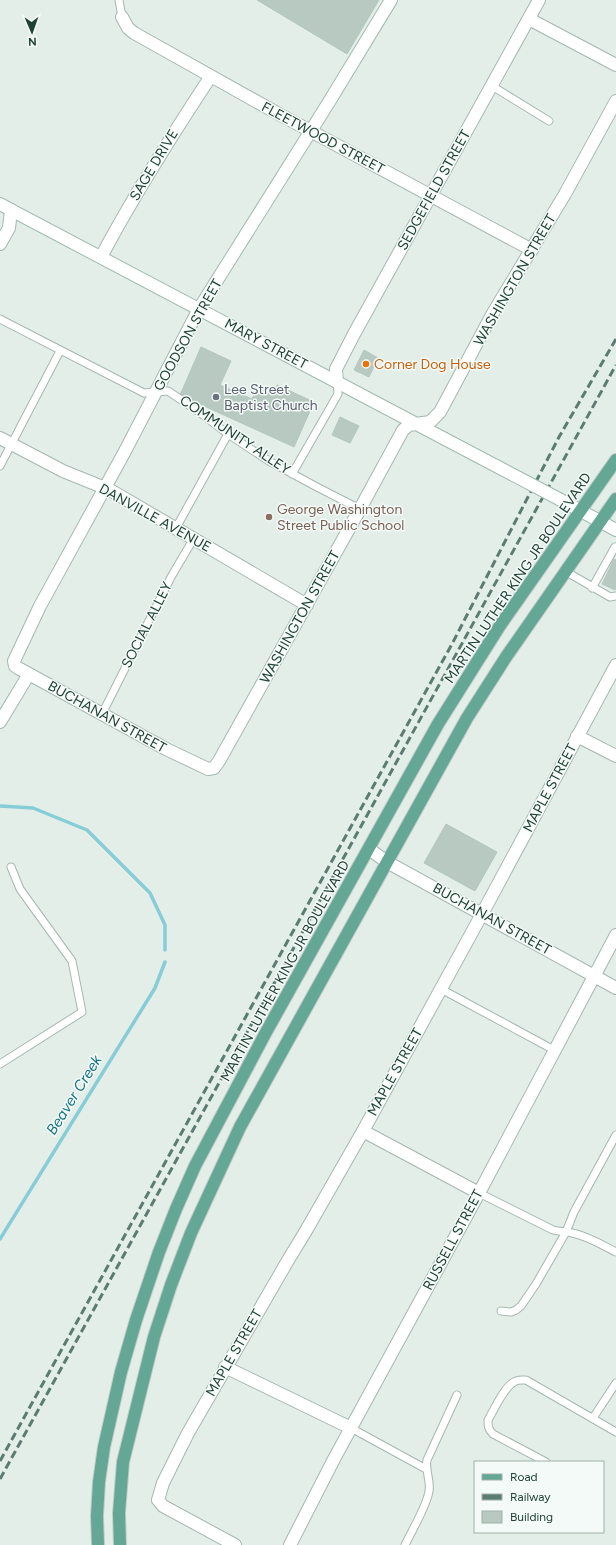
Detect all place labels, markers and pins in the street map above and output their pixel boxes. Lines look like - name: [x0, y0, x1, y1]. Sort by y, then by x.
- place label: Corner Dog House: [374, 356, 491, 373]
- marker: Corner Dog House: [361, 359, 371, 369]
- place label: Lee Street Baptist Church: [224, 381, 318, 414]
- marker: Lee Street Baptist Church: [211, 392, 221, 402]
- place label: George Washington Street Public School: [277, 501, 404, 534]
- marker: George Washington Street Public School: [264, 512, 274, 522]

